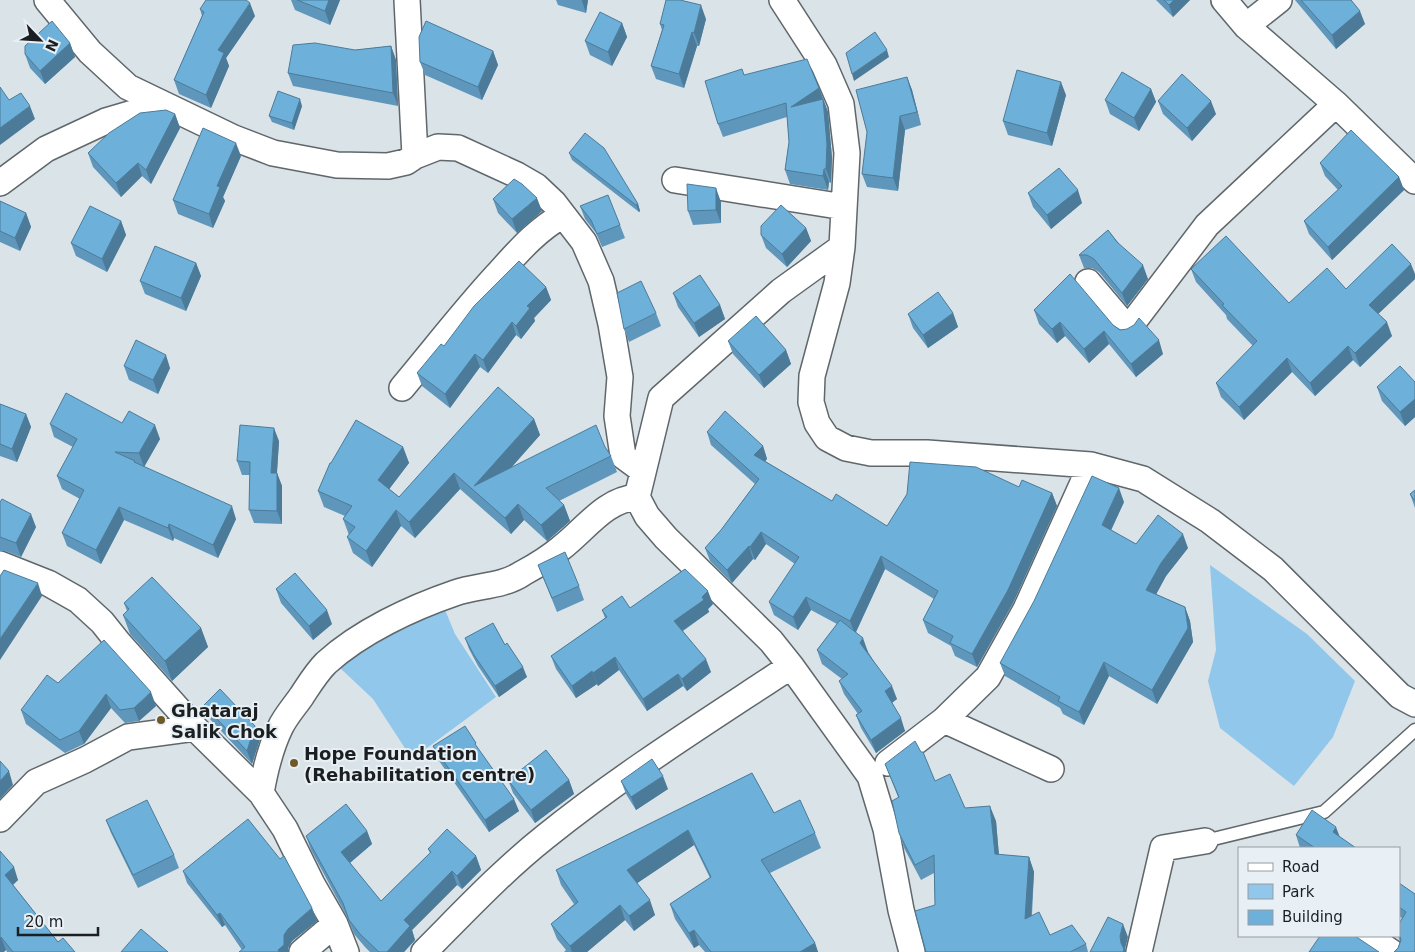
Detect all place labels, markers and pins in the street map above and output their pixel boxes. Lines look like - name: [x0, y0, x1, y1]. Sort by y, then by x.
- place label: Ghataraj Salik Chok: [171, 700, 278, 742]
- marker: Ghataraj Salik Chok: [155, 714, 167, 726]
- place label: Hope Foundation (Rehabilitation centre): [304, 743, 535, 785]
- marker: Hope Foundation (Rehabilitation centre): [288, 757, 300, 769]

